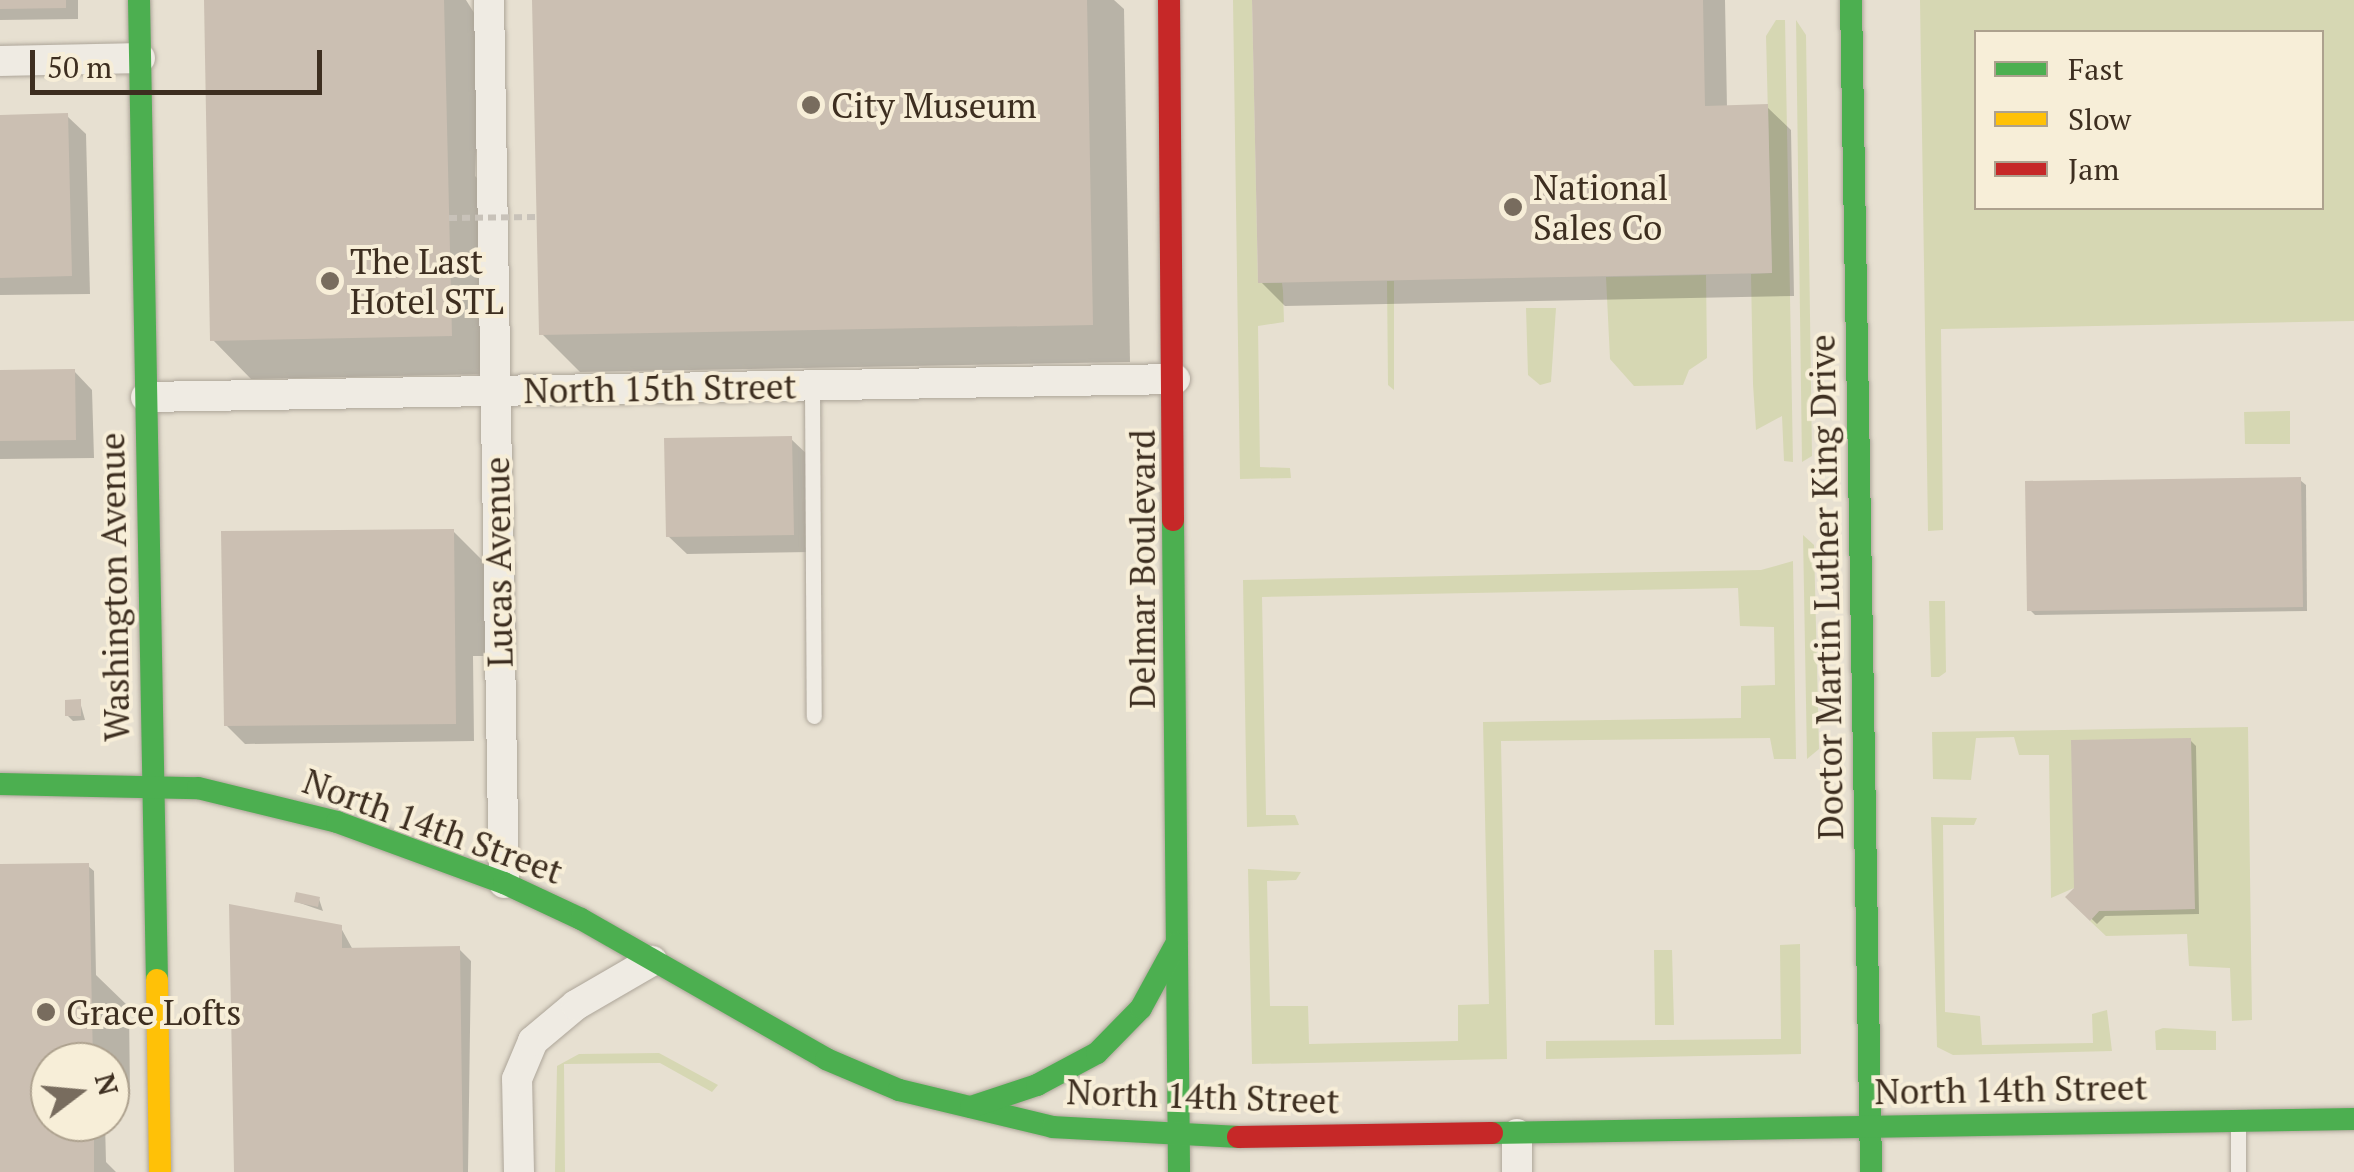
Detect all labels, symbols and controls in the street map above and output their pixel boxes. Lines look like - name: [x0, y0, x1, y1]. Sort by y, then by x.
- scale bar: [35, 30, 328, 92]
- legend: [1974, 30, 2324, 210]
- text: 50 m: [47, 47, 112, 87]
- text: Fast: [2068, 49, 2124, 89]
- place label: City Museum: [831, 84, 1037, 126]
- marker: City Museum: [800, 94, 822, 116]
- text: Slow: [2068, 99, 2131, 139]
- text: Jam: [2068, 149, 2119, 189]
- place label: National Sales Co: [1533, 166, 1668, 248]
- marker: National Sales Co: [1502, 196, 1524, 218]
- place label: The Last Hotel STL: [350, 240, 504, 322]
- marker: The Last Hotel STL: [319, 270, 341, 292]
- street label: Doctor Martin Luther King Drive: [1801, 334, 1851, 840]
- street label: North 15th Street: [523, 365, 797, 411]
- street label: Delmar Boulevard: [1121, 429, 1163, 709]
- street label: Washington Avenue: [90, 432, 138, 742]
- street label: Lucas Avenue: [475, 456, 521, 668]
- street label: North 14th Street: [297, 760, 569, 892]
- place label: Grace Lofts: [66, 991, 241, 1033]
- marker: Grace Lofts: [35, 1001, 57, 1023]
- north arrow: [30, 1042, 130, 1142]
- street label: North 14th Street: [1874, 1066, 2148, 1112]
- text: N: [87, 1069, 128, 1099]
- street label: North 14th Street: [1066, 1070, 1340, 1122]

